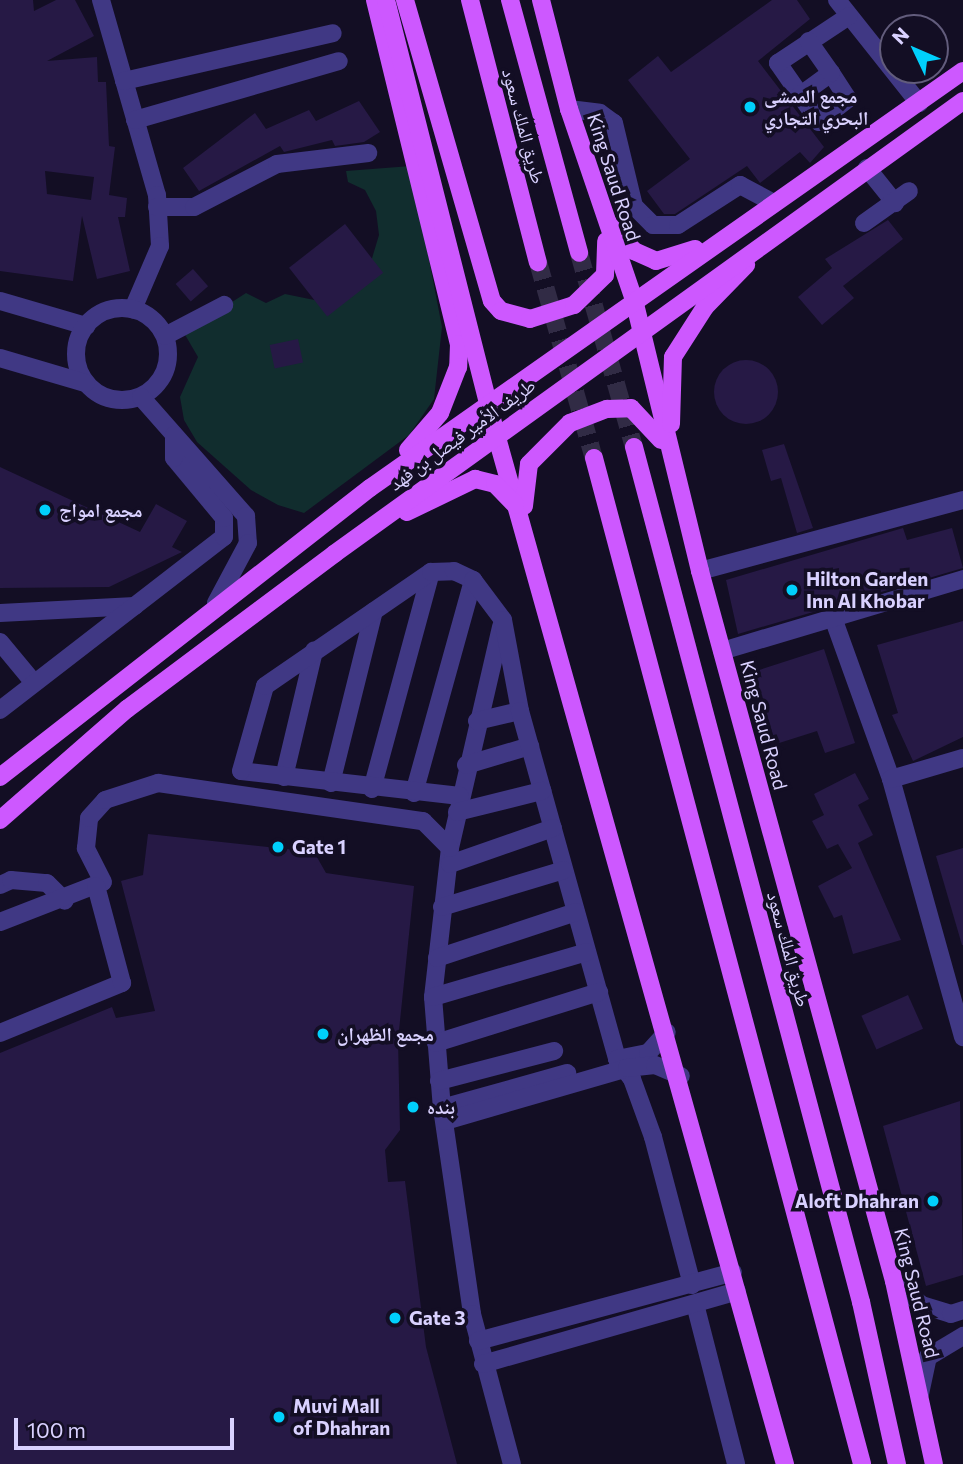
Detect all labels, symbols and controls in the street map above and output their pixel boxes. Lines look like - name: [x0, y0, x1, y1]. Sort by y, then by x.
- north arrow: [879, 14, 949, 84]
- text: N: [887, 22, 913, 49]
- street label: طريق الملك سعود: [498, 66, 550, 186]
- place label: مجمع الممشى البحري التجاري: [764, 85, 868, 129]
- marker: مجمع الممشى البحري التجاري: [742, 99, 758, 115]
- street label: King Saud Road: [583, 110, 645, 244]
- street label: طريف الأمير فيصل بن فهد: [384, 373, 540, 495]
- place label: مجمع امواج: [59, 499, 143, 521]
- marker: مجمع امواج: [37, 502, 53, 518]
- place label: Hilton Garden Inn Al Khobar: [806, 568, 928, 612]
- marker: Hilton Garden Inn Al Khobar: [784, 582, 800, 598]
- street label: King Saud Road: [736, 658, 792, 792]
- place label: Gate 1: [292, 836, 346, 858]
- marker: Gate 1: [270, 839, 286, 855]
- street label: طريق الملك سعود: [763, 889, 815, 1009]
- place label: مجمع الظهران: [337, 1023, 434, 1045]
- marker: مجمع الظهران: [315, 1026, 331, 1042]
- place label: بنده: [427, 1096, 455, 1118]
- marker: بنده: [405, 1099, 421, 1115]
- place label: Aloft Dhahran: [795, 1190, 919, 1212]
- marker: Aloft Dhahran: [925, 1193, 941, 1209]
- street label: King Saud Road: [890, 1226, 944, 1360]
- place label: Gate 3: [409, 1307, 466, 1329]
- marker: Gate 3: [387, 1310, 403, 1326]
- place label: Muvi Mall of Dhahran: [293, 1395, 390, 1439]
- scale bar: [18, 1404, 238, 1448]
- marker: Muvi Mall of Dhahran: [271, 1409, 287, 1425]
- text: 100 m: [27, 1417, 86, 1442]

